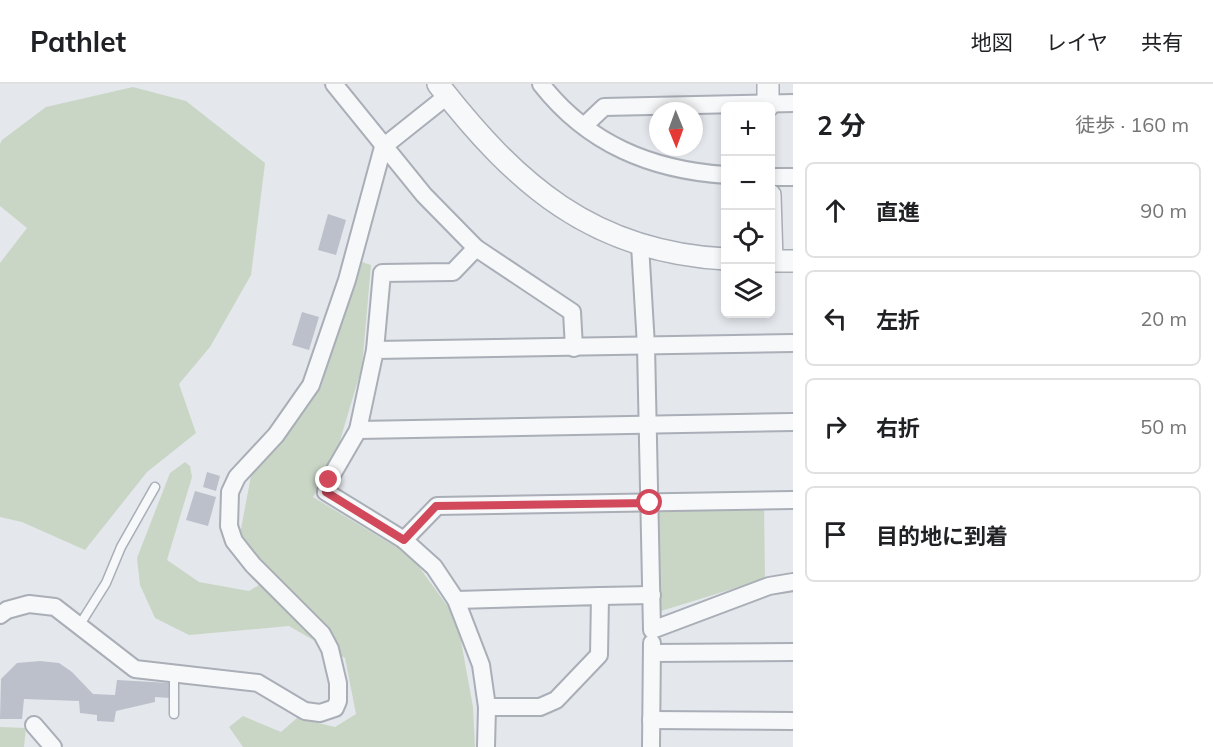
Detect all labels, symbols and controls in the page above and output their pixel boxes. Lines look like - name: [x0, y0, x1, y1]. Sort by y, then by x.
- text: Pathlet: [30, 24, 126, 59]
- text: 地図: [971, 29, 1013, 55]
- text: レイヤ: [1046, 29, 1108, 55]
- text: 共有: [1141, 29, 1183, 55]
- north arrow: [649, 102, 703, 156]
- map controls: [721, 102, 775, 318]
- button: +: [721, 102, 775, 156]
- text: 2 分: [817, 109, 866, 142]
- text: 徒歩 · 160 m: [1075, 112, 1189, 137]
- button: −: [721, 156, 775, 210]
- icon: ahead: [819, 194, 852, 227]
- text: 直進: [876, 198, 920, 226]
- text: 90 m: [1140, 198, 1187, 223]
- button: locate: [721, 210, 775, 264]
- button: layers: [721, 264, 775, 318]
- icon: left: [819, 302, 852, 335]
- text: 左折: [876, 306, 920, 334]
- text: 20 m: [1140, 306, 1187, 331]
- icon: right: [819, 410, 852, 443]
- text: 右折: [876, 414, 920, 442]
- text: 50 m: [1140, 414, 1187, 439]
- route end: [315, 466, 341, 492]
- route start: [636, 489, 662, 515]
- icon: arrive: [819, 518, 852, 551]
- text: 目的地に到着: [876, 522, 1008, 550]

